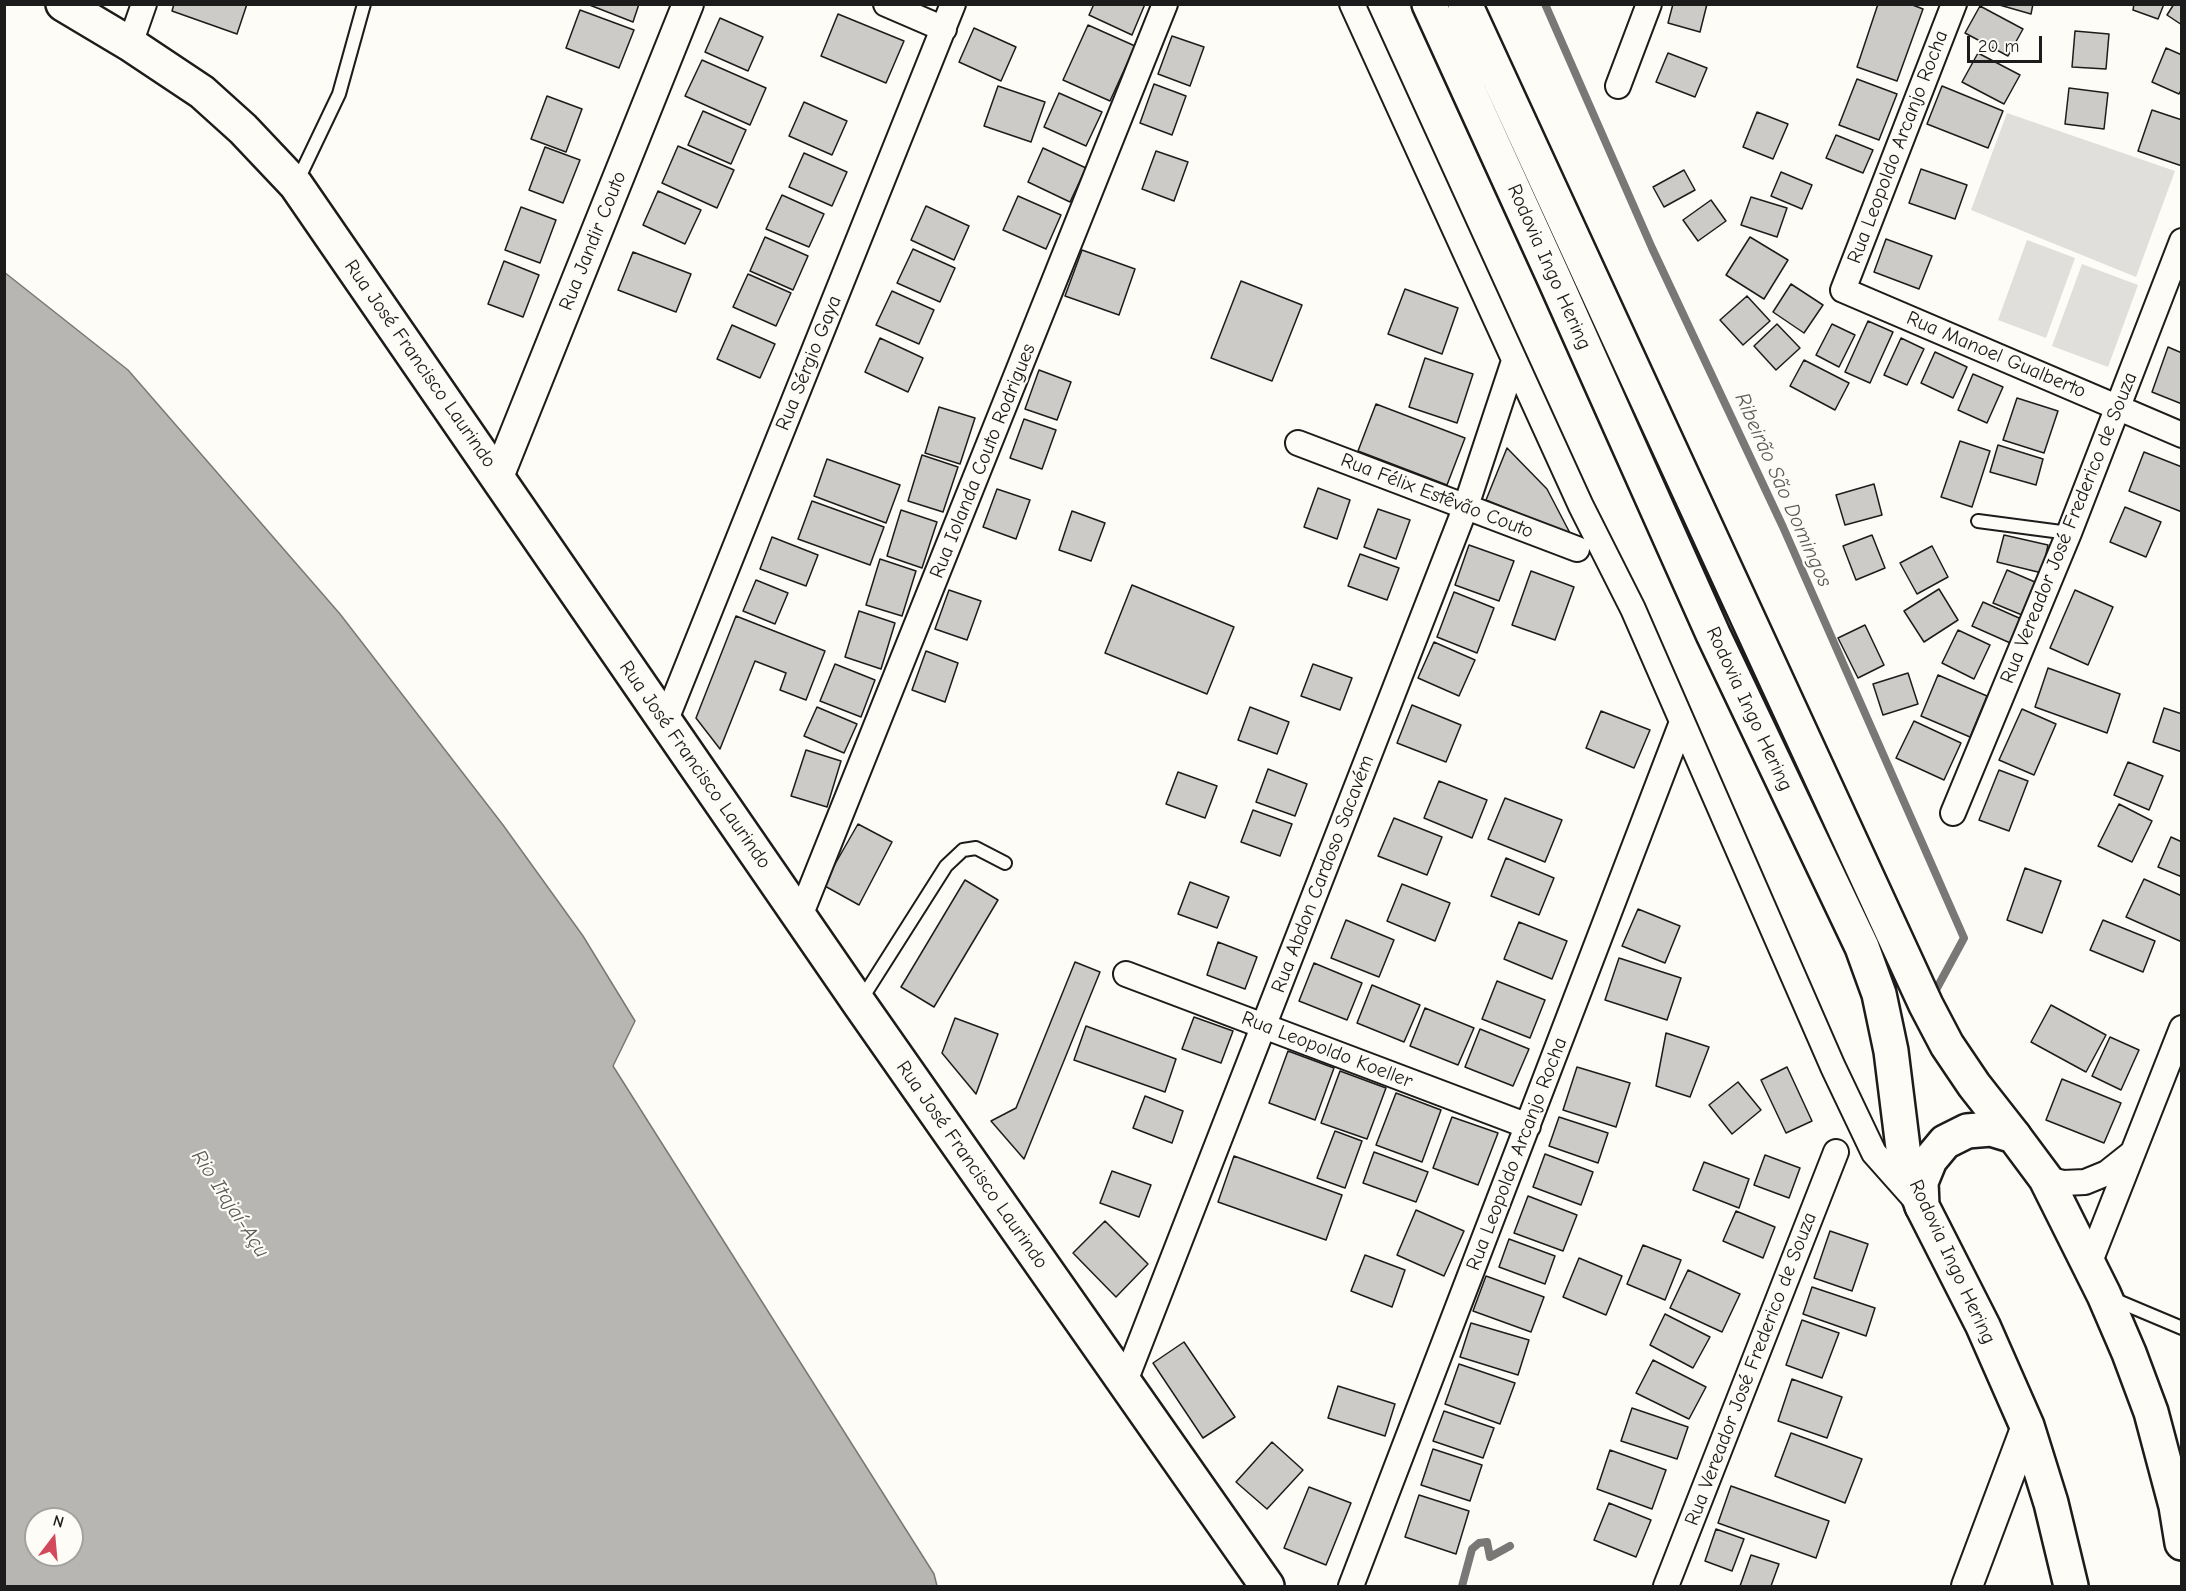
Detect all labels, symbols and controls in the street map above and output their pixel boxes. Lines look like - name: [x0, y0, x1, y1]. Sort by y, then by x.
- scale bar: [1970, 24, 2045, 62]
- street label: Rua Leopoldo Arcanjo Rocha: [1842, 27, 1954, 267]
- text: 20 m: [1978, 36, 2019, 57]
- street label: Rua Jandir Couto: [554, 168, 632, 314]
- street label: Rodovia Ingo Hering: [1502, 181, 1596, 353]
- street label: Rua José Francisco Laurindo: [339, 255, 501, 473]
- street label: Rua Sérgio Gaya: [771, 292, 847, 434]
- street label: Rua Manoel Gualberto: [1903, 306, 2089, 404]
- street label: Rua Iolanda Couto Rodrigues: [925, 340, 1041, 582]
- street label: Rua Vereador José Frederico de Souza: [1995, 369, 2143, 687]
- water label: Ribeirão São Domingos: [1729, 389, 1837, 591]
- street label: Rua Félix Estêvão Couto: [1337, 448, 1537, 544]
- street label: Rodovia Ingo Hering: [1700, 623, 1798, 795]
- street label: Rua José Francisco Laurindo: [614, 656, 776, 874]
- street label: Rua Abdon Cardoso Sacavém: [1267, 752, 1379, 996]
- street label: Rua Leopoldo Koeller: [1238, 1006, 1416, 1094]
- street label: Rua Leopoldo Arcanjo Rocha: [1461, 1034, 1573, 1274]
- street label: Rua José Francisco Laurindo: [891, 1056, 1053, 1274]
- water label: Rio Itajaí-Açu: [186, 1145, 274, 1263]
- street label: Rodovia Ingo Hering: [1903, 1176, 2001, 1348]
- street label: Rua Vereador José Frederico de Souza: [1680, 1209, 1822, 1529]
- north arrow: [24, 1507, 84, 1567]
- text: N: [51, 1512, 66, 1532]

